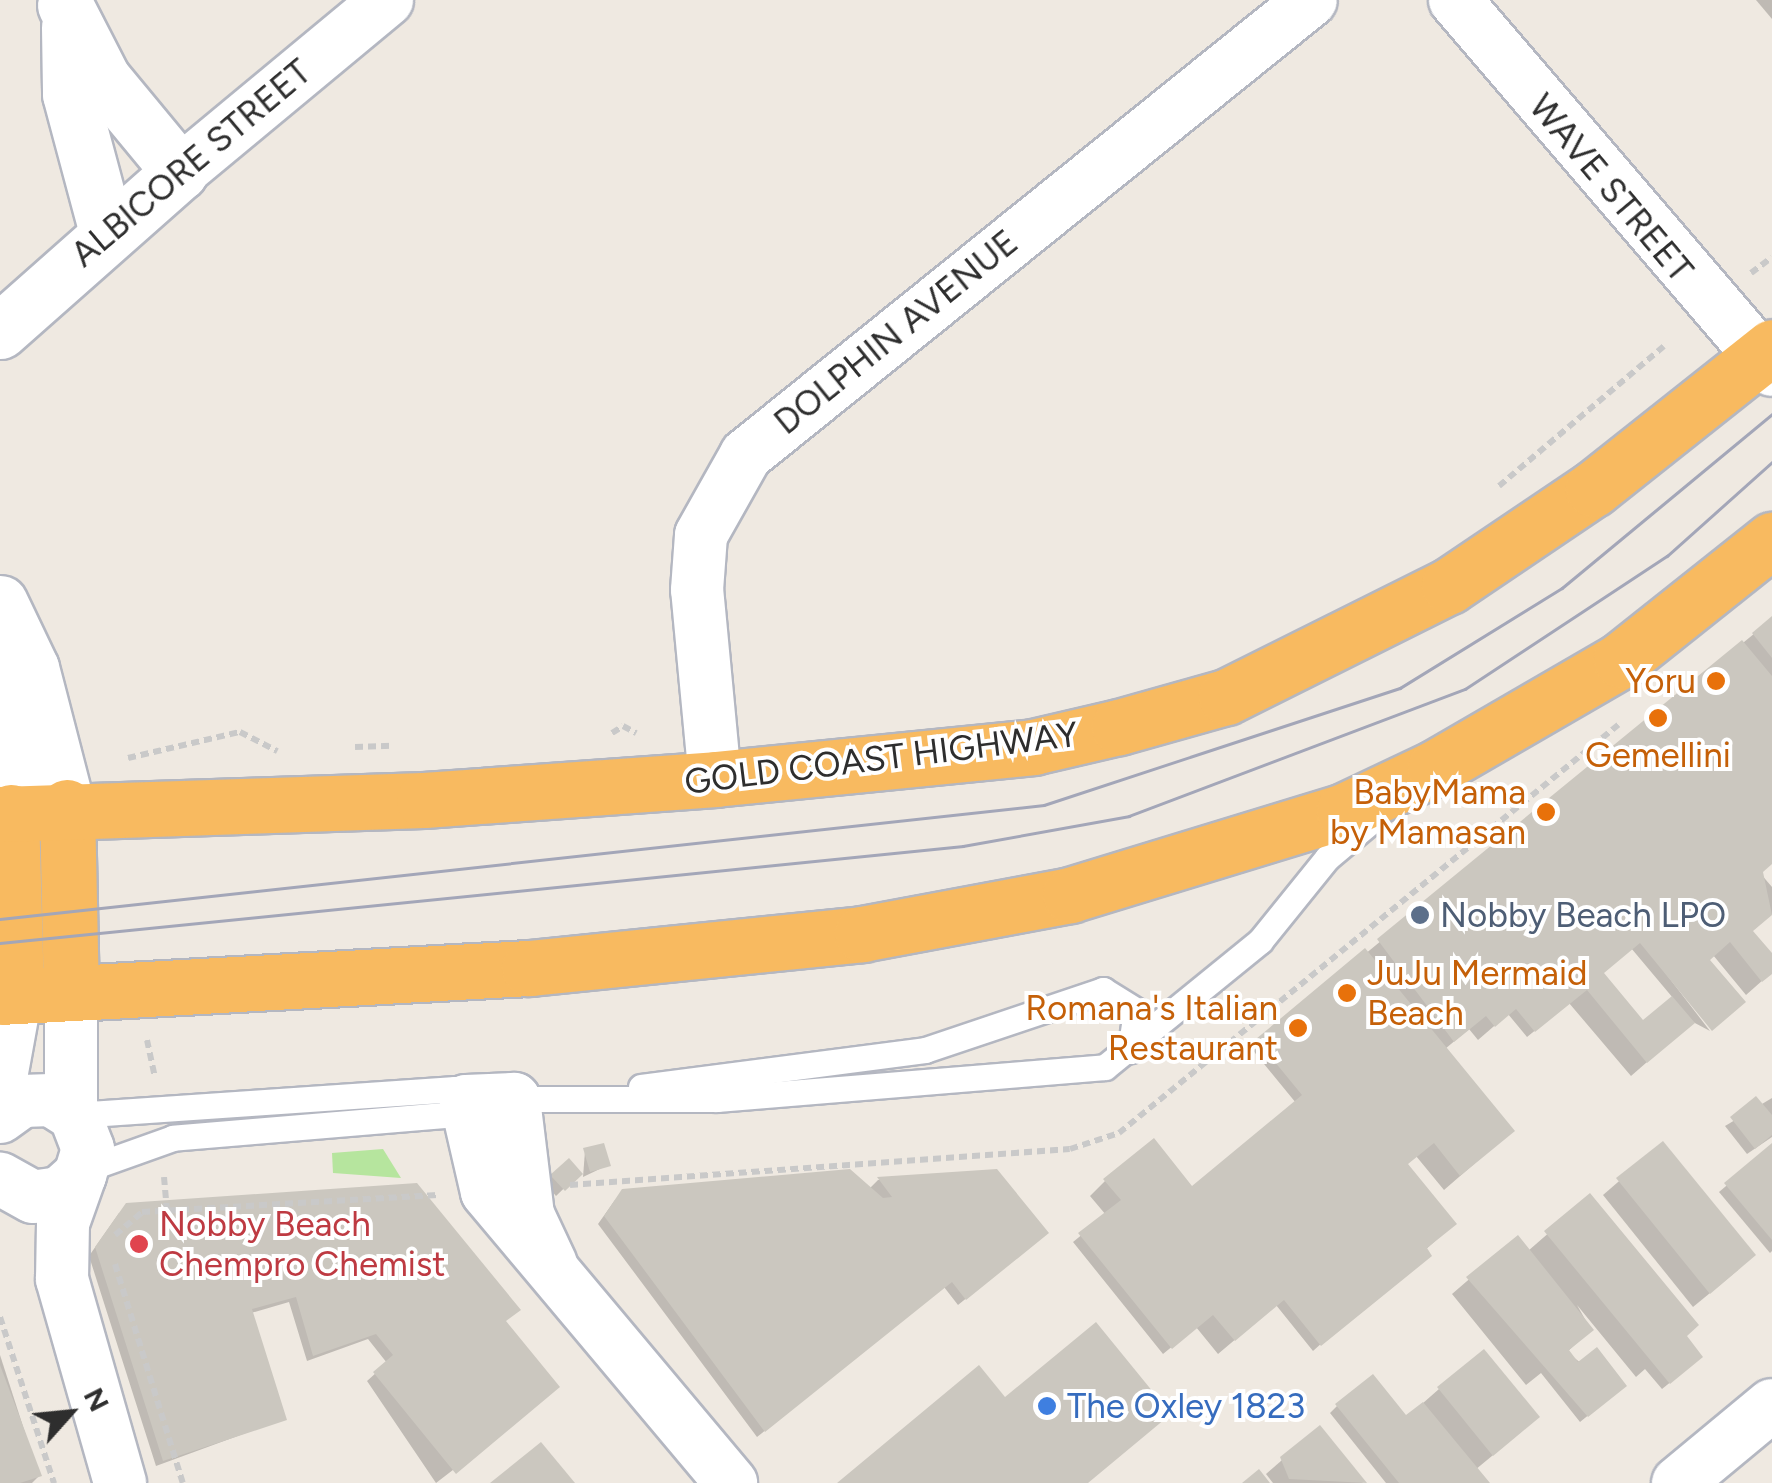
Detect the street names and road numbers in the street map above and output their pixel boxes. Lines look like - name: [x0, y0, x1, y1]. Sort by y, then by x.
- street label: ALBICORE STREET: [63, 51, 319, 275]
- street label: WAVE STREET: [1520, 86, 1702, 290]
- street label: DOLPHIN AVENUE: [766, 221, 1026, 443]
- street label: GOLD COAST HIGHWAY: [682, 713, 1080, 803]

